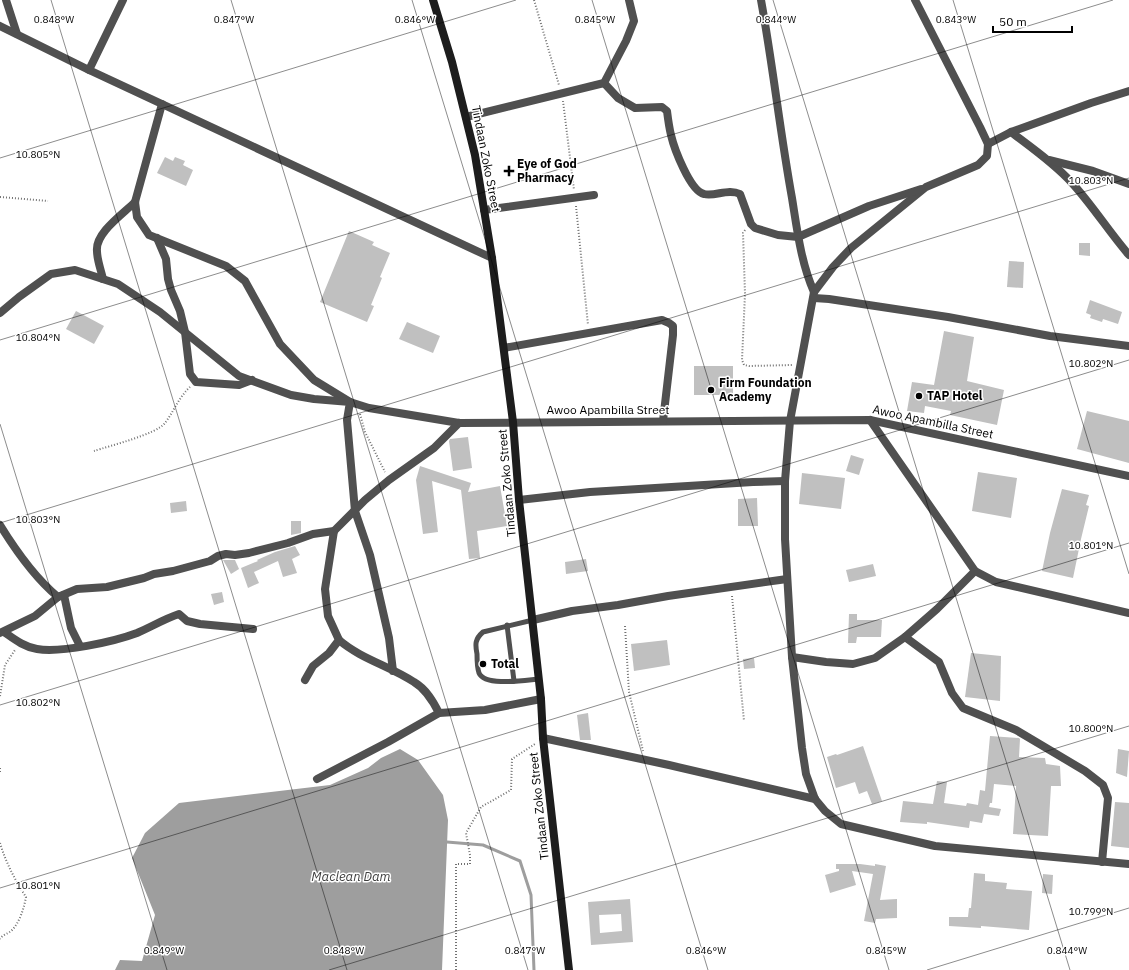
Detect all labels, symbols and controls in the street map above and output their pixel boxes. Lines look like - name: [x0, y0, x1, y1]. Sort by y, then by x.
- scale bar: [993, 8, 1072, 34]
- text: 0.848°W: [34, 13, 74, 26]
- text: 0.847°W: [214, 13, 254, 26]
- text: 0.846°W: [395, 13, 435, 26]
- text: 0.845°W: [575, 13, 615, 26]
- text: 0.844°W: [756, 13, 796, 26]
- text: 0.843°W: [936, 13, 976, 26]
- text: 50 m: [999, 14, 1027, 29]
- street label: Tindaan Zoko Street: [469, 104, 504, 214]
- text: 10.805°N: [16, 148, 60, 161]
- place label: Eye of God Pharmacy: [517, 156, 577, 185]
- marker: Eye of God Pharmacy: [504, 166, 514, 176]
- text: 10.803°N: [1069, 174, 1113, 187]
- text: 10.804°N: [16, 331, 60, 344]
- text: 10.802°N: [1069, 357, 1113, 370]
- place label: Firm Foundation Academy: [719, 375, 812, 404]
- marker: Firm Foundation Academy: [706, 385, 716, 395]
- place label: TAP Hotel: [927, 388, 983, 403]
- marker: TAP Hotel: [914, 391, 924, 401]
- street label: Awoo Apambilla Street: [871, 401, 995, 442]
- street label: Awoo Apambilla Street: [546, 402, 670, 417]
- street label: Tindaan Zoko Street: [494, 428, 519, 538]
- text: 10.803°N: [16, 513, 60, 526]
- text: 10.801°N: [1069, 539, 1113, 552]
- place label: Total: [491, 656, 519, 671]
- marker: Total: [478, 659, 488, 669]
- text: 10.802°N: [16, 696, 60, 709]
- text: 10.800°N: [1069, 722, 1113, 735]
- street label: Tindaan Zoko Street: [525, 751, 552, 861]
- water label: Maclean Dam: [311, 868, 391, 885]
- text: 10.801°N: [16, 879, 60, 892]
- text: 10.799°N: [1069, 905, 1113, 918]
- text: 0.849°W: [144, 944, 184, 957]
- text: 0.848°W: [324, 944, 364, 957]
- text: 0.847°W: [505, 944, 545, 957]
- text: 0.846°W: [686, 944, 726, 957]
- text: 0.845°W: [866, 944, 906, 957]
- text: 0.844°W: [1047, 944, 1087, 957]

